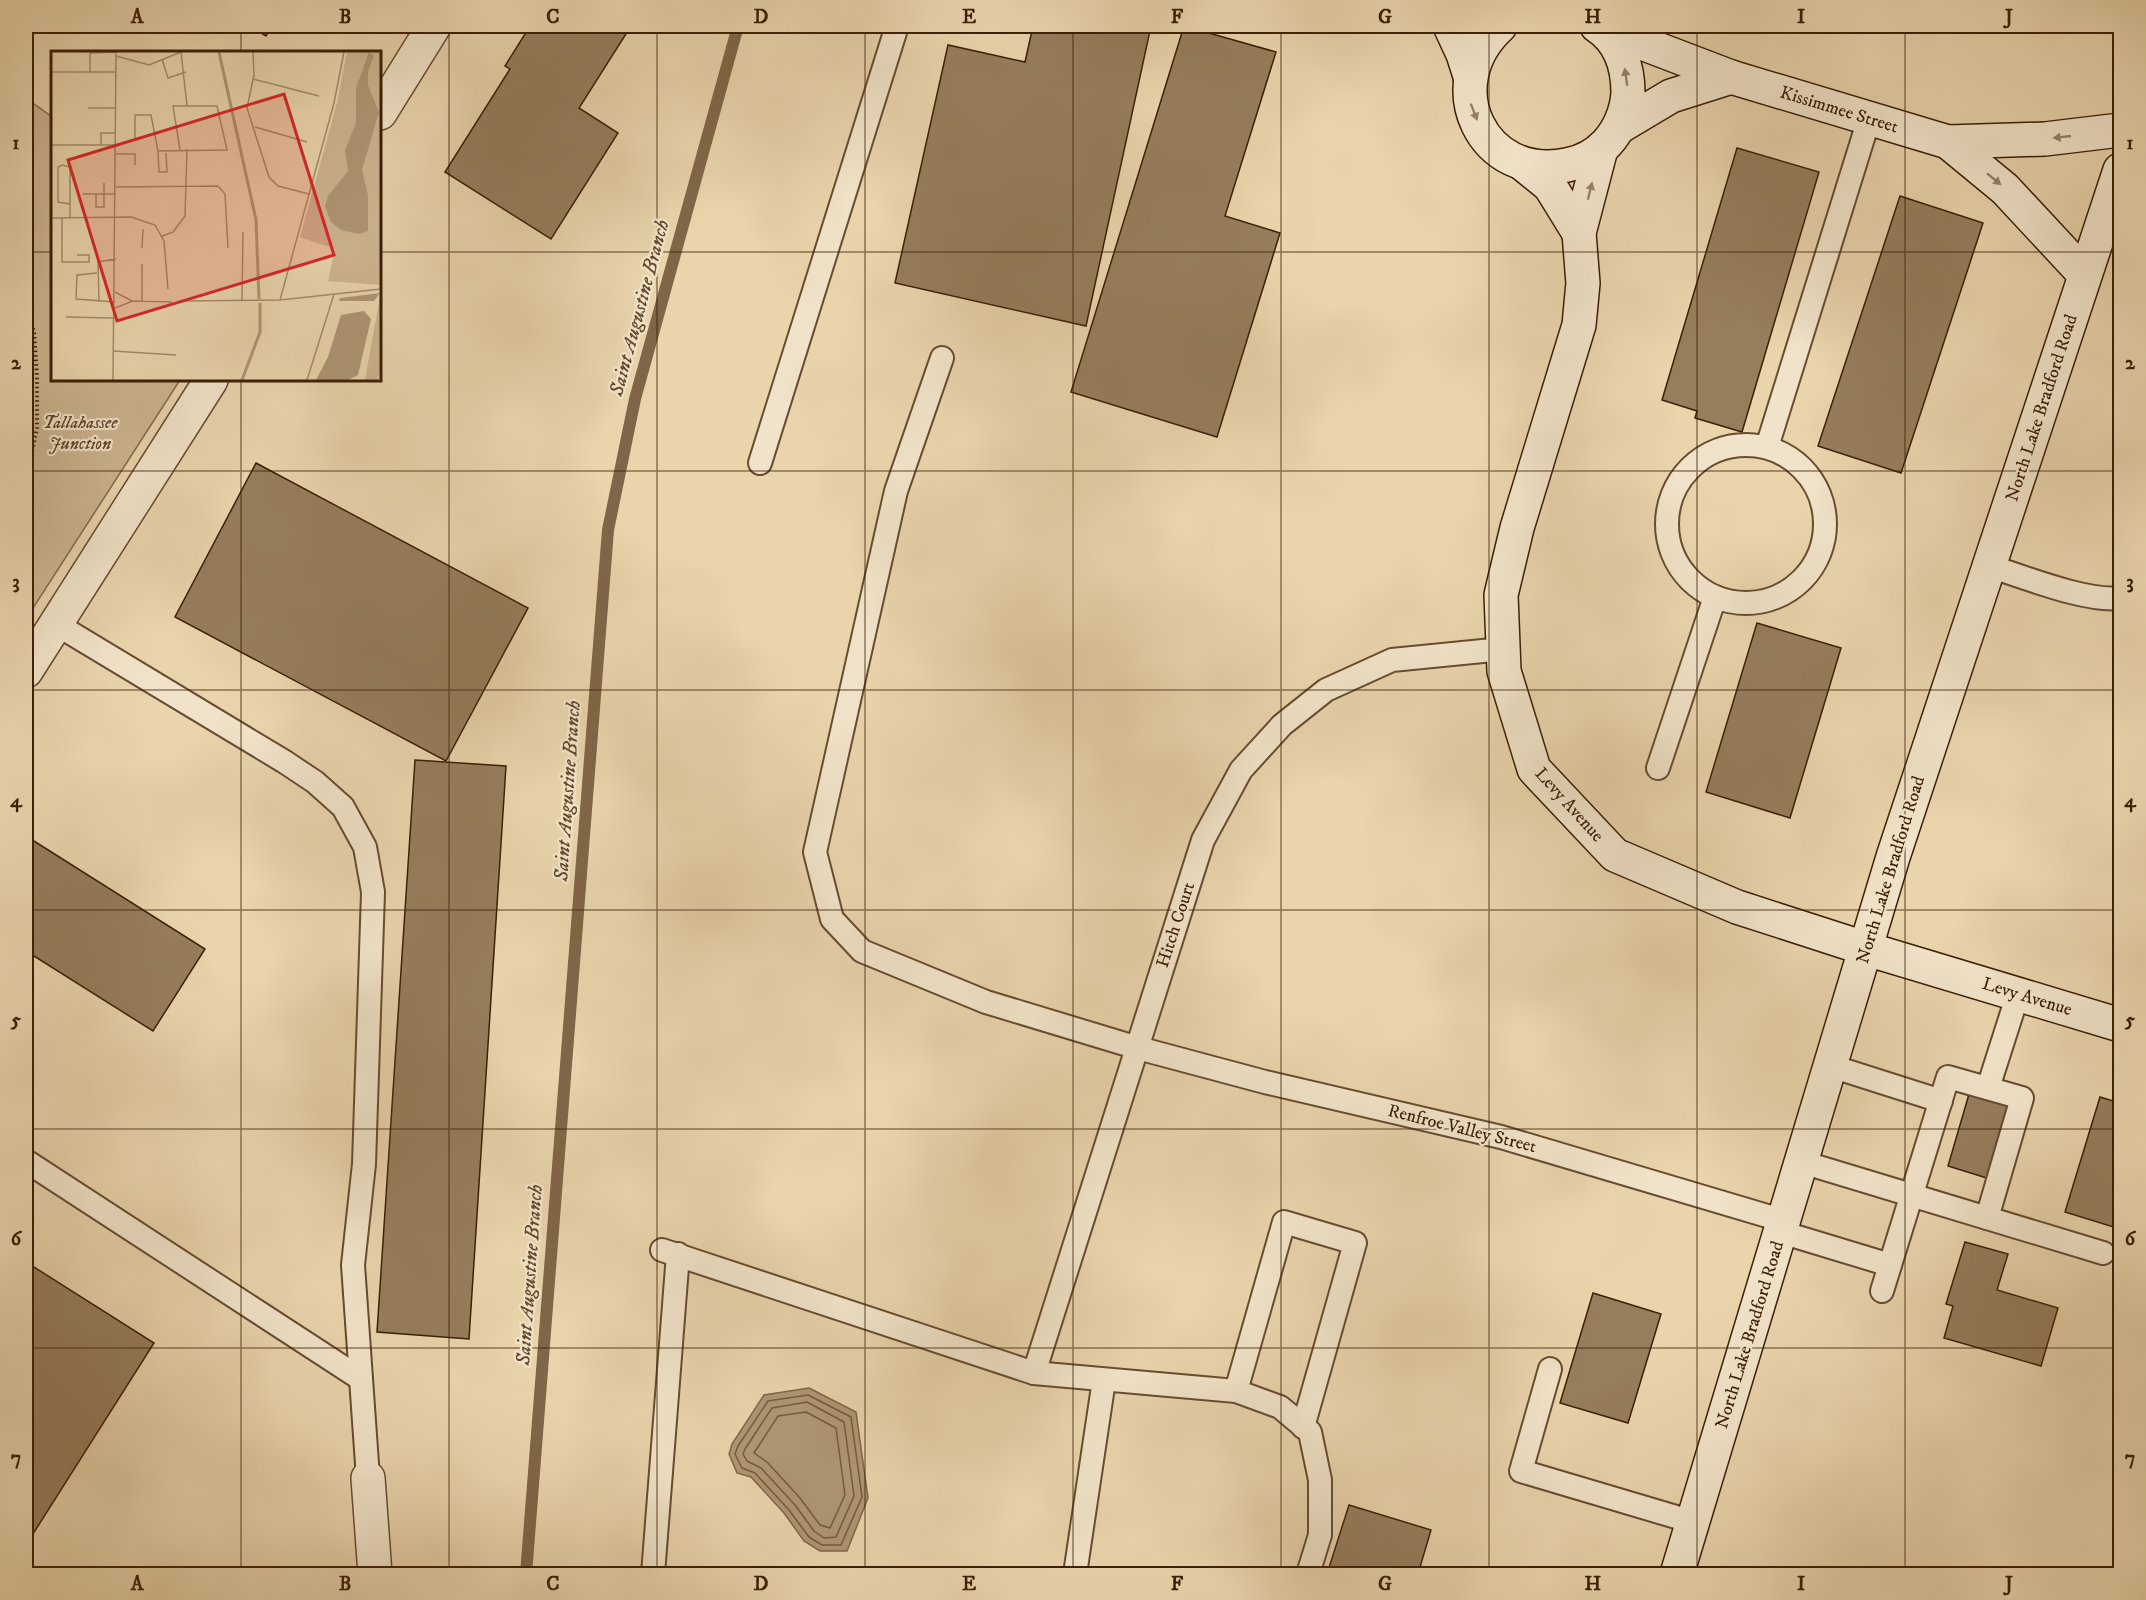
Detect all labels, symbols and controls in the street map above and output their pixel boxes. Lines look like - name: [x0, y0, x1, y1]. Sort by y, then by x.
- text: A: [130, 5, 145, 30]
- text: B: [339, 5, 351, 30]
- text: C: [546, 5, 560, 30]
- text: D: [754, 5, 769, 30]
- text: E: [962, 5, 976, 30]
- text: F: [1171, 5, 1184, 30]
- text: G: [1378, 5, 1392, 30]
- text: H: [1585, 5, 1602, 30]
- text: I: [1797, 5, 1805, 30]
- text: J: [2003, 5, 2013, 30]
- inset map: [51, 51, 381, 381]
- one-way arrow: [1622, 67, 1631, 86]
- street label: Kissimmee Street: [1777, 82, 1901, 138]
- one-way arrow: [1469, 104, 1479, 122]
- text: 1: [12, 131, 20, 156]
- text: 1: [2126, 131, 2134, 156]
- one-way arrow: [2053, 132, 2072, 142]
- one-way arrow: [1986, 173, 2001, 185]
- one-way arrow: [1585, 182, 1595, 200]
- water label: Saint Augustine Branch: [604, 217, 676, 400]
- street label: North Lake Bradford Road: [2001, 312, 2083, 504]
- text: 2: [11, 351, 22, 376]
- text: 2: [2125, 351, 2136, 376]
- park label: Tallahassee Junction: [43, 412, 118, 455]
- text: 3: [12, 570, 20, 595]
- text: 3: [2126, 570, 2134, 595]
- water label: Saint Augustine Branch: [549, 700, 587, 883]
- street label: Levy Avenue: [1530, 763, 1608, 847]
- street label: North Lake Bradford Road: [1852, 773, 1930, 967]
- text: 4: [10, 789, 23, 814]
- text: 4: [2124, 789, 2137, 814]
- street label: Hitch Court: [1152, 879, 1200, 970]
- street label: Levy Avenue: [1979, 973, 2075, 1021]
- text: 5: [10, 1008, 21, 1033]
- text: 5: [2124, 1008, 2135, 1033]
- street label: Renfroe Valley Street: [1385, 1100, 1539, 1158]
- water label: Saint Augustine Branch: [511, 1184, 549, 1367]
- text: 6: [11, 1227, 23, 1252]
- text: 6: [2125, 1227, 2137, 1252]
- street label: North Lake Bradford Road: [1711, 1238, 1789, 1432]
- text: 7: [11, 1446, 21, 1471]
- text: 7: [2125, 1446, 2135, 1471]
- text: A: [130, 1572, 145, 1597]
- text: B: [339, 1572, 351, 1597]
- text: C: [546, 1572, 560, 1597]
- text: D: [754, 1572, 769, 1597]
- text: E: [962, 1572, 976, 1597]
- text: F: [1171, 1572, 1184, 1597]
- text: G: [1378, 1572, 1392, 1597]
- text: H: [1585, 1572, 1602, 1597]
- text: I: [1797, 1572, 1805, 1597]
- text: J: [2003, 1572, 2013, 1597]

